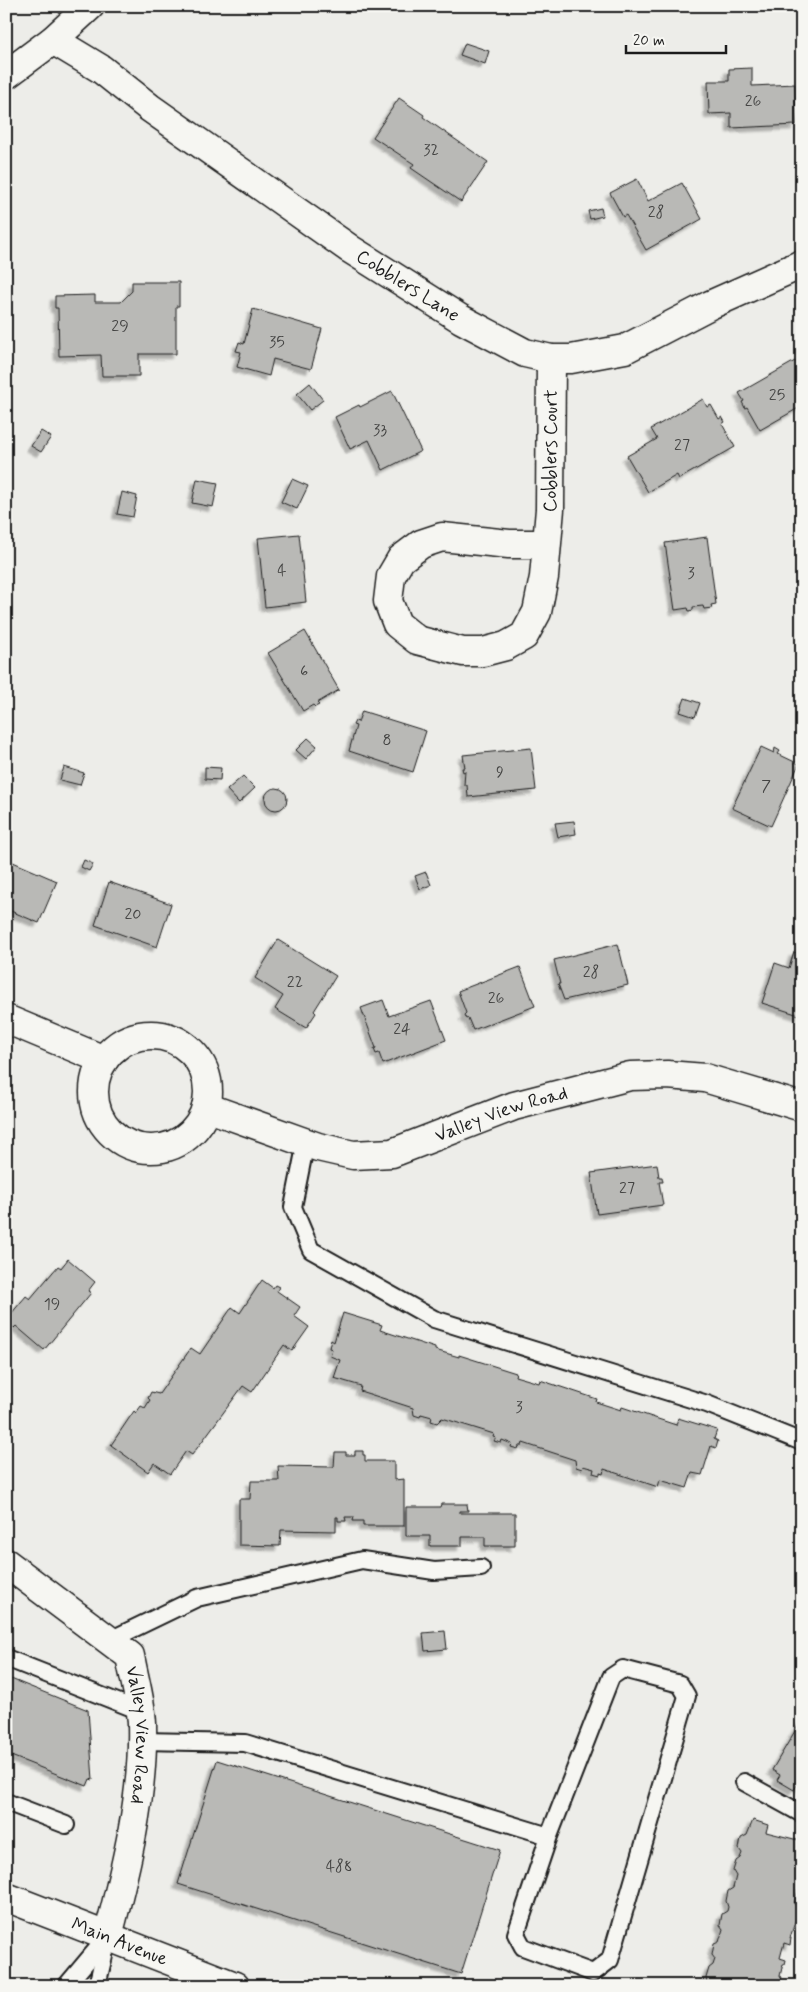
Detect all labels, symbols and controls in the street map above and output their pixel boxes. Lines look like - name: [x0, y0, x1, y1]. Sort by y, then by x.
- scale bar: [626, 22, 726, 54]
- text: 20 m: [633, 31, 665, 51]
- house number: 26: [745, 91, 761, 112]
- house number: 32: [423, 140, 439, 161]
- house number: 28: [648, 202, 664, 223]
- street label: Cobblers Lane: [352, 244, 465, 328]
- house number: 29: [111, 316, 129, 337]
- house number: 35: [269, 332, 285, 353]
- house number: 25: [769, 385, 785, 406]
- street label: Cobblers Court: [537, 389, 563, 512]
- house number: 33: [373, 420, 387, 441]
- house number: 27: [674, 435, 690, 456]
- house number: 4: [277, 560, 287, 581]
- house number: 3: [687, 563, 695, 584]
- house number: 6: [300, 661, 308, 682]
- house number: 8: [382, 730, 392, 751]
- house number: 9: [496, 762, 504, 783]
- house number: 7: [761, 776, 771, 797]
- house number: 20: [125, 904, 142, 925]
- house number: 28: [583, 962, 599, 983]
- house number: 22: [287, 972, 303, 993]
- house number: 26: [488, 988, 504, 1009]
- house number: 24: [393, 1019, 411, 1040]
- street label: Valley View Road: [431, 1080, 570, 1148]
- house number: 27: [619, 1178, 635, 1199]
- house number: 19: [44, 1294, 60, 1315]
- house number: 3: [515, 1397, 523, 1418]
- street label: Valley View Road: [120, 1664, 155, 1806]
- house number: 488: [326, 1856, 352, 1877]
- street label: Main Avenue: [68, 1911, 172, 1971]

